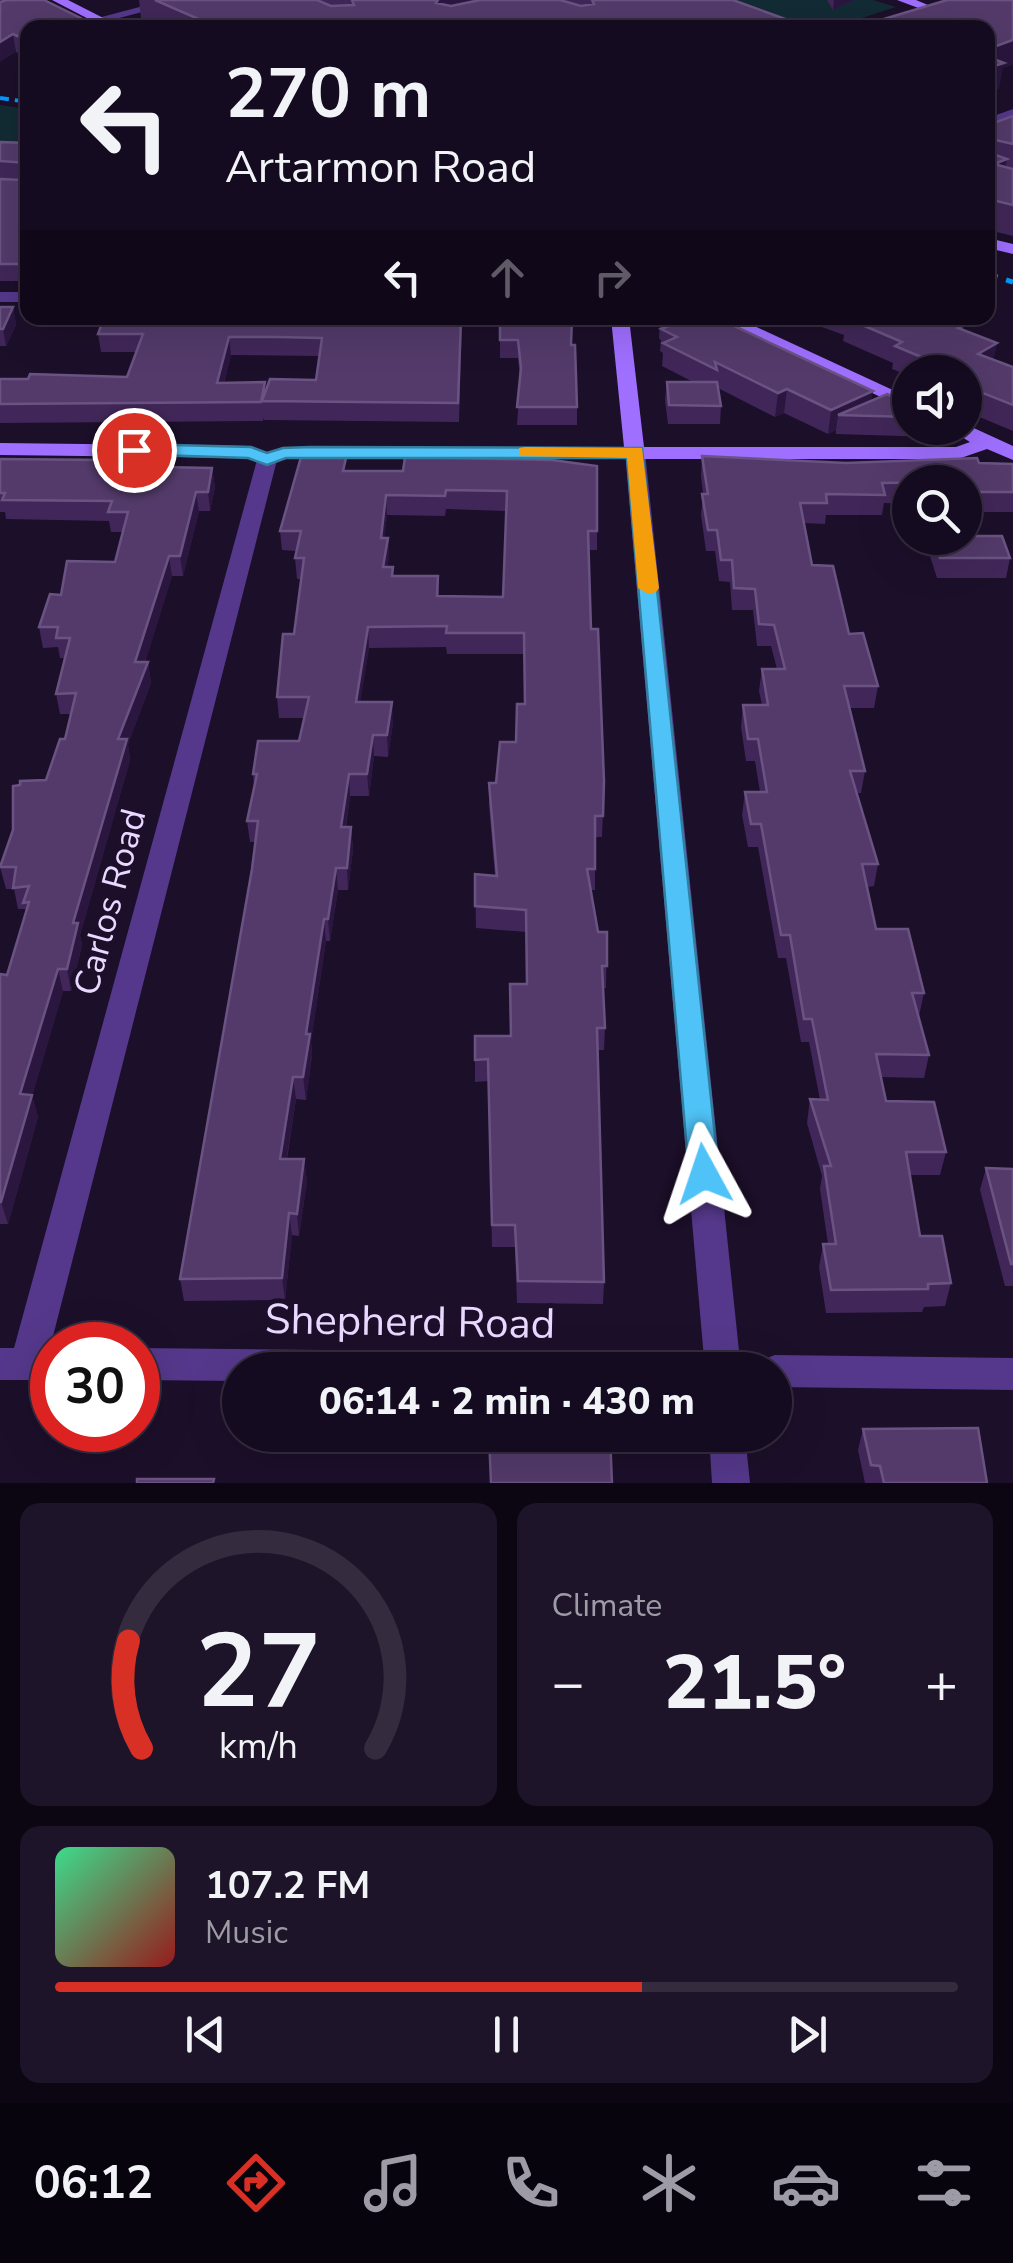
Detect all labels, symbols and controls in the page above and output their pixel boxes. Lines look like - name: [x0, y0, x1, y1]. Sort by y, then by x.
- text: 270 m: [225, 46, 431, 142]
- icon: left: [60, 60, 190, 190]
- text: Artarmon Road: [225, 137, 536, 198]
- icon: left: [375, 250, 430, 305]
- icon: ahead: [480, 250, 535, 305]
- icon: right: [585, 250, 640, 305]
- map controls: [892, 355, 982, 555]
- button: sound: [892, 355, 982, 445]
- pin: [92, 408, 177, 493]
- icon: arrive: [107, 423, 162, 478]
- button: search: [892, 465, 982, 555]
- street label: Carlos Road: [63, 804, 157, 1000]
- position arrow: [652, 1122, 756, 1226]
- street label: Shepherd Road: [264, 1291, 556, 1353]
- speed limit sign: 30: [30, 1322, 160, 1452]
- text: 06:14 · 2 min · 430 m: [319, 1376, 695, 1427]
- text: Climate: [552, 1584, 662, 1627]
- text: 27: [196, 1601, 321, 1743]
- text: 21.5°: [663, 1632, 846, 1734]
- text: −: [552, 1646, 585, 1721]
- text: +: [925, 1646, 958, 1721]
- text: km/h: [219, 1722, 298, 1771]
- text: 107.2 FM: [205, 1860, 370, 1911]
- text: Music: [205, 1911, 288, 1954]
- icon: previous: [178, 2007, 233, 2062]
- icon: pause: [479, 2007, 534, 2062]
- icon: next: [780, 2007, 835, 2062]
- icon: directions: [221, 2148, 291, 2218]
- icon: music: [358, 2148, 428, 2218]
- icon: phone: [496, 2148, 566, 2218]
- icon: climate: [634, 2148, 704, 2218]
- icon: car: [771, 2148, 841, 2218]
- icon: filters: [909, 2148, 979, 2218]
- text: 06:12: [34, 2153, 153, 2214]

